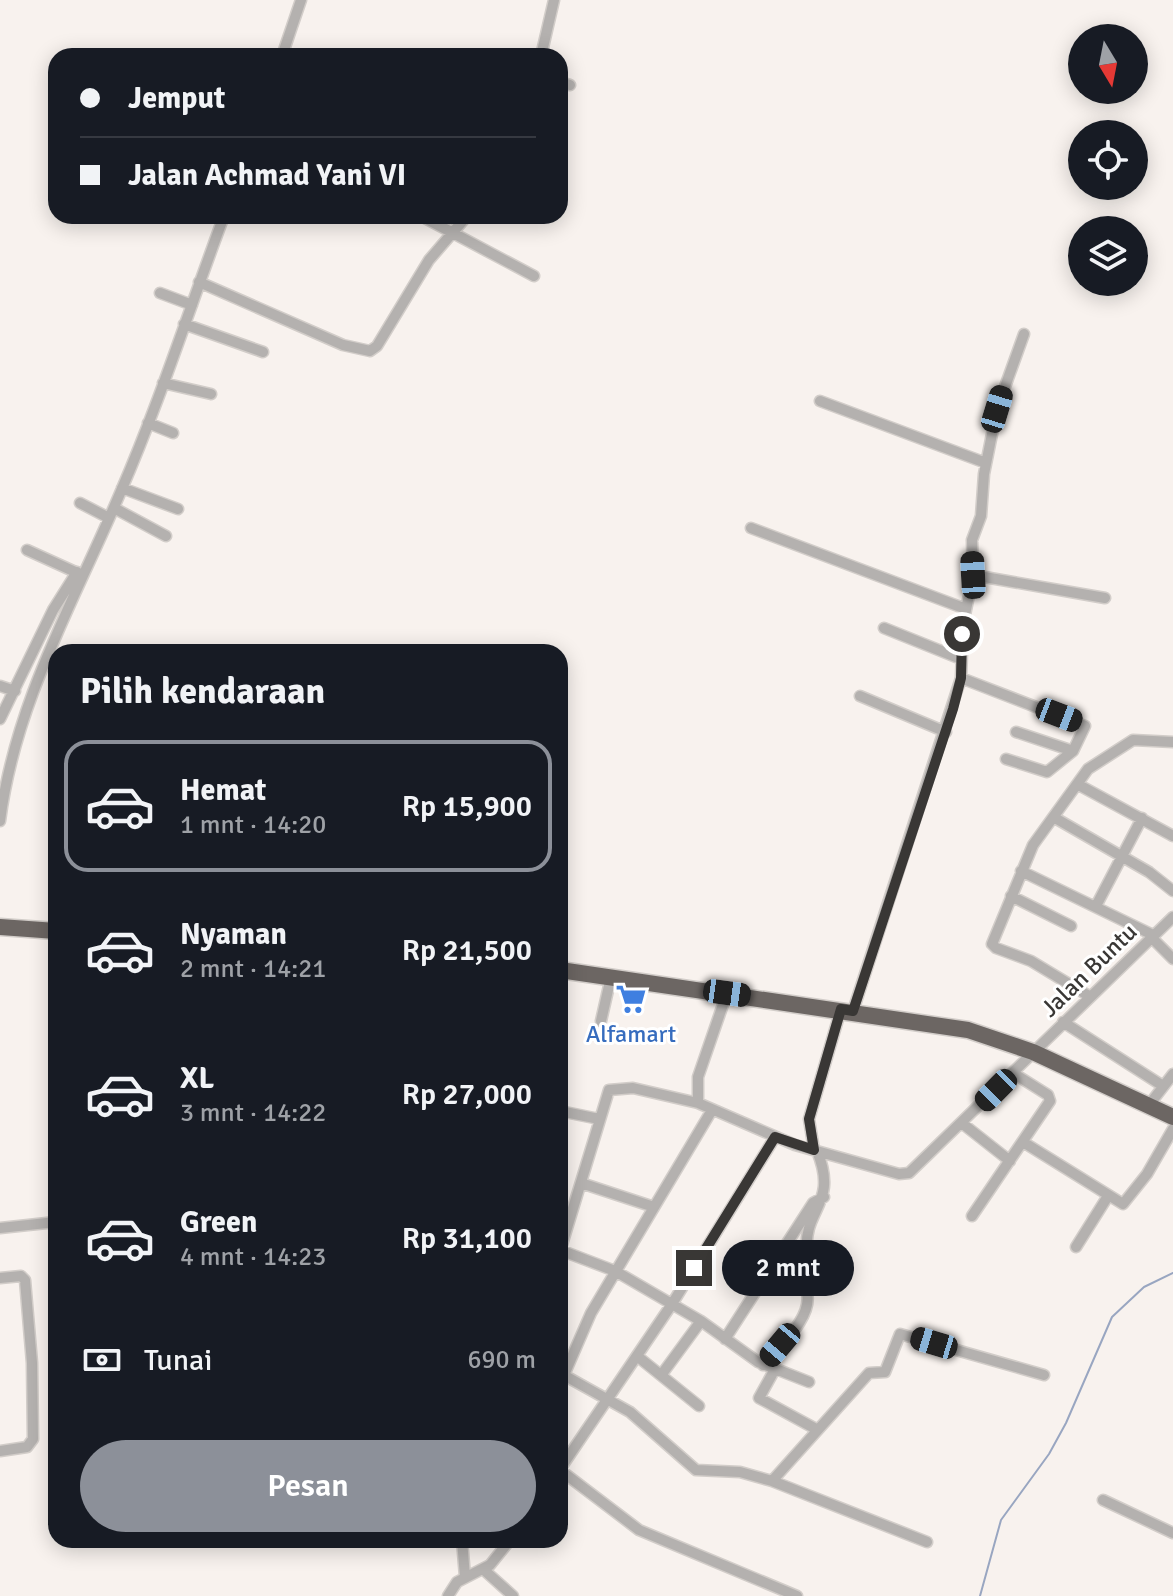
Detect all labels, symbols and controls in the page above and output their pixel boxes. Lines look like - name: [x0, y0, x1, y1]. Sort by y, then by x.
- north arrow: [1068, 24, 1148, 104]
- map controls: [1068, 24, 1148, 296]
- text: Jemput: [128, 80, 225, 117]
- button: locate: [1068, 120, 1148, 200]
- text: Jalan Achmad Yani VI: [128, 157, 406, 194]
- button: layers: [1068, 216, 1148, 296]
- car: [979, 383, 1015, 435]
- car: [960, 550, 986, 600]
- route start: [944, 616, 980, 652]
- text: Pilih kendaraan: [80, 669, 325, 714]
- car: [1032, 695, 1086, 735]
- icon: car: [84, 770, 156, 842]
- text: Hemat: [180, 772, 266, 809]
- text: Rp 15,900: [402, 788, 532, 825]
- text: 1 mnt · 14:20: [180, 809, 326, 841]
- icon: car: [84, 914, 156, 986]
- text: Nyaman: [180, 916, 287, 953]
- street label: Jalan Buntu: [1035, 917, 1143, 1023]
- text: Rp 21,500: [402, 932, 532, 969]
- text: 2 mnt · 14:21: [180, 953, 326, 985]
- car: [702, 978, 752, 1008]
- supermarket icon: Alfamart: [614, 982, 648, 1016]
- place label: Alfamart: [586, 1019, 676, 1049]
- icon: car: [84, 1058, 156, 1130]
- text: XL: [180, 1060, 214, 1097]
- car: [971, 1065, 1021, 1115]
- text: Rp 27,000: [402, 1076, 532, 1113]
- text: 3 mnt · 14:22: [180, 1097, 326, 1129]
- icon: car: [84, 1202, 156, 1274]
- text: Green: [180, 1204, 257, 1241]
- text: Rp 31,100: [402, 1220, 532, 1257]
- callout: 2 mnt: [722, 1240, 854, 1296]
- text: 4 mnt · 14:23: [180, 1241, 326, 1273]
- route end: [676, 1250, 712, 1286]
- text: 2 mnt: [756, 1252, 820, 1284]
- car: [755, 1319, 805, 1371]
- car: [908, 1325, 960, 1361]
- icon: cash: [80, 1338, 124, 1382]
- text: Tunai: [144, 1342, 212, 1379]
- text: 690 m: [467, 1344, 536, 1376]
- button: Pesan: [80, 1440, 536, 1532]

